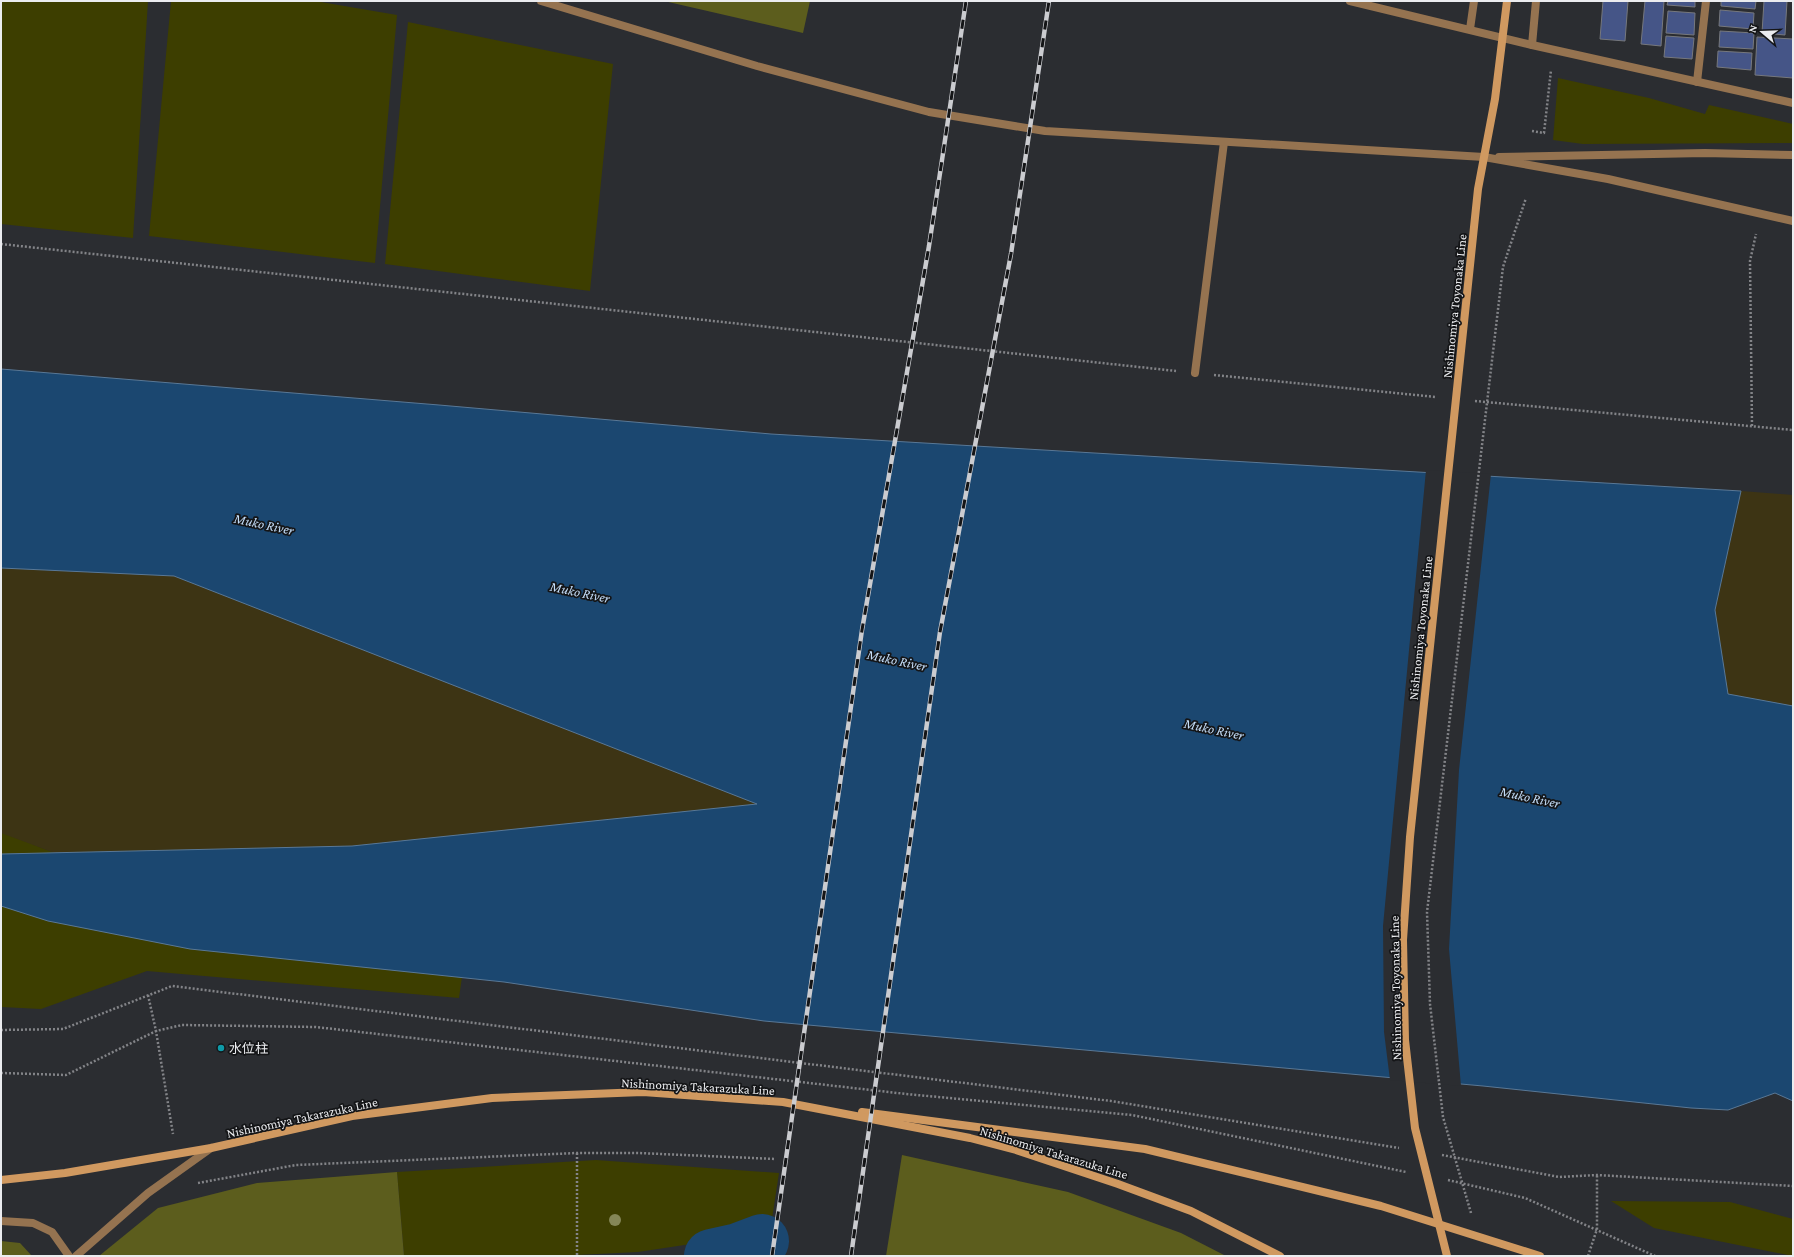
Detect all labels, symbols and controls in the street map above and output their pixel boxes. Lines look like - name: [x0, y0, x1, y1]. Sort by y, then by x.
- north arrow: [1742, 12, 1782, 52]
- text: N: [1746, 23, 1760, 34]
- street label: Nishinomiya Toyonaka Line: [1439, 233, 1470, 379]
- water label: Muko River: [232, 510, 296, 538]
- street label: Nishinomiya Toyonaka Line: [1405, 555, 1436, 701]
- water label: Muko River: [548, 578, 612, 606]
- water label: Muko River: [865, 646, 929, 674]
- water label: Muko River: [1182, 715, 1246, 743]
- water label: Muko River: [1498, 783, 1562, 811]
- street label: Nishinomiya Toyonaka Line: [1387, 915, 1404, 1060]
- place label: 水位柱: [229, 1041, 268, 1056]
- marker: 水位柱: [216, 1043, 226, 1053]
- street label: Nishinomiya Takarazuka Line: [621, 1075, 775, 1098]
- street label: Nishinomiya Takarazuka Line: [225, 1094, 379, 1141]
- street label: Nishinomiya Takarazuka Line: [978, 1123, 1130, 1182]

